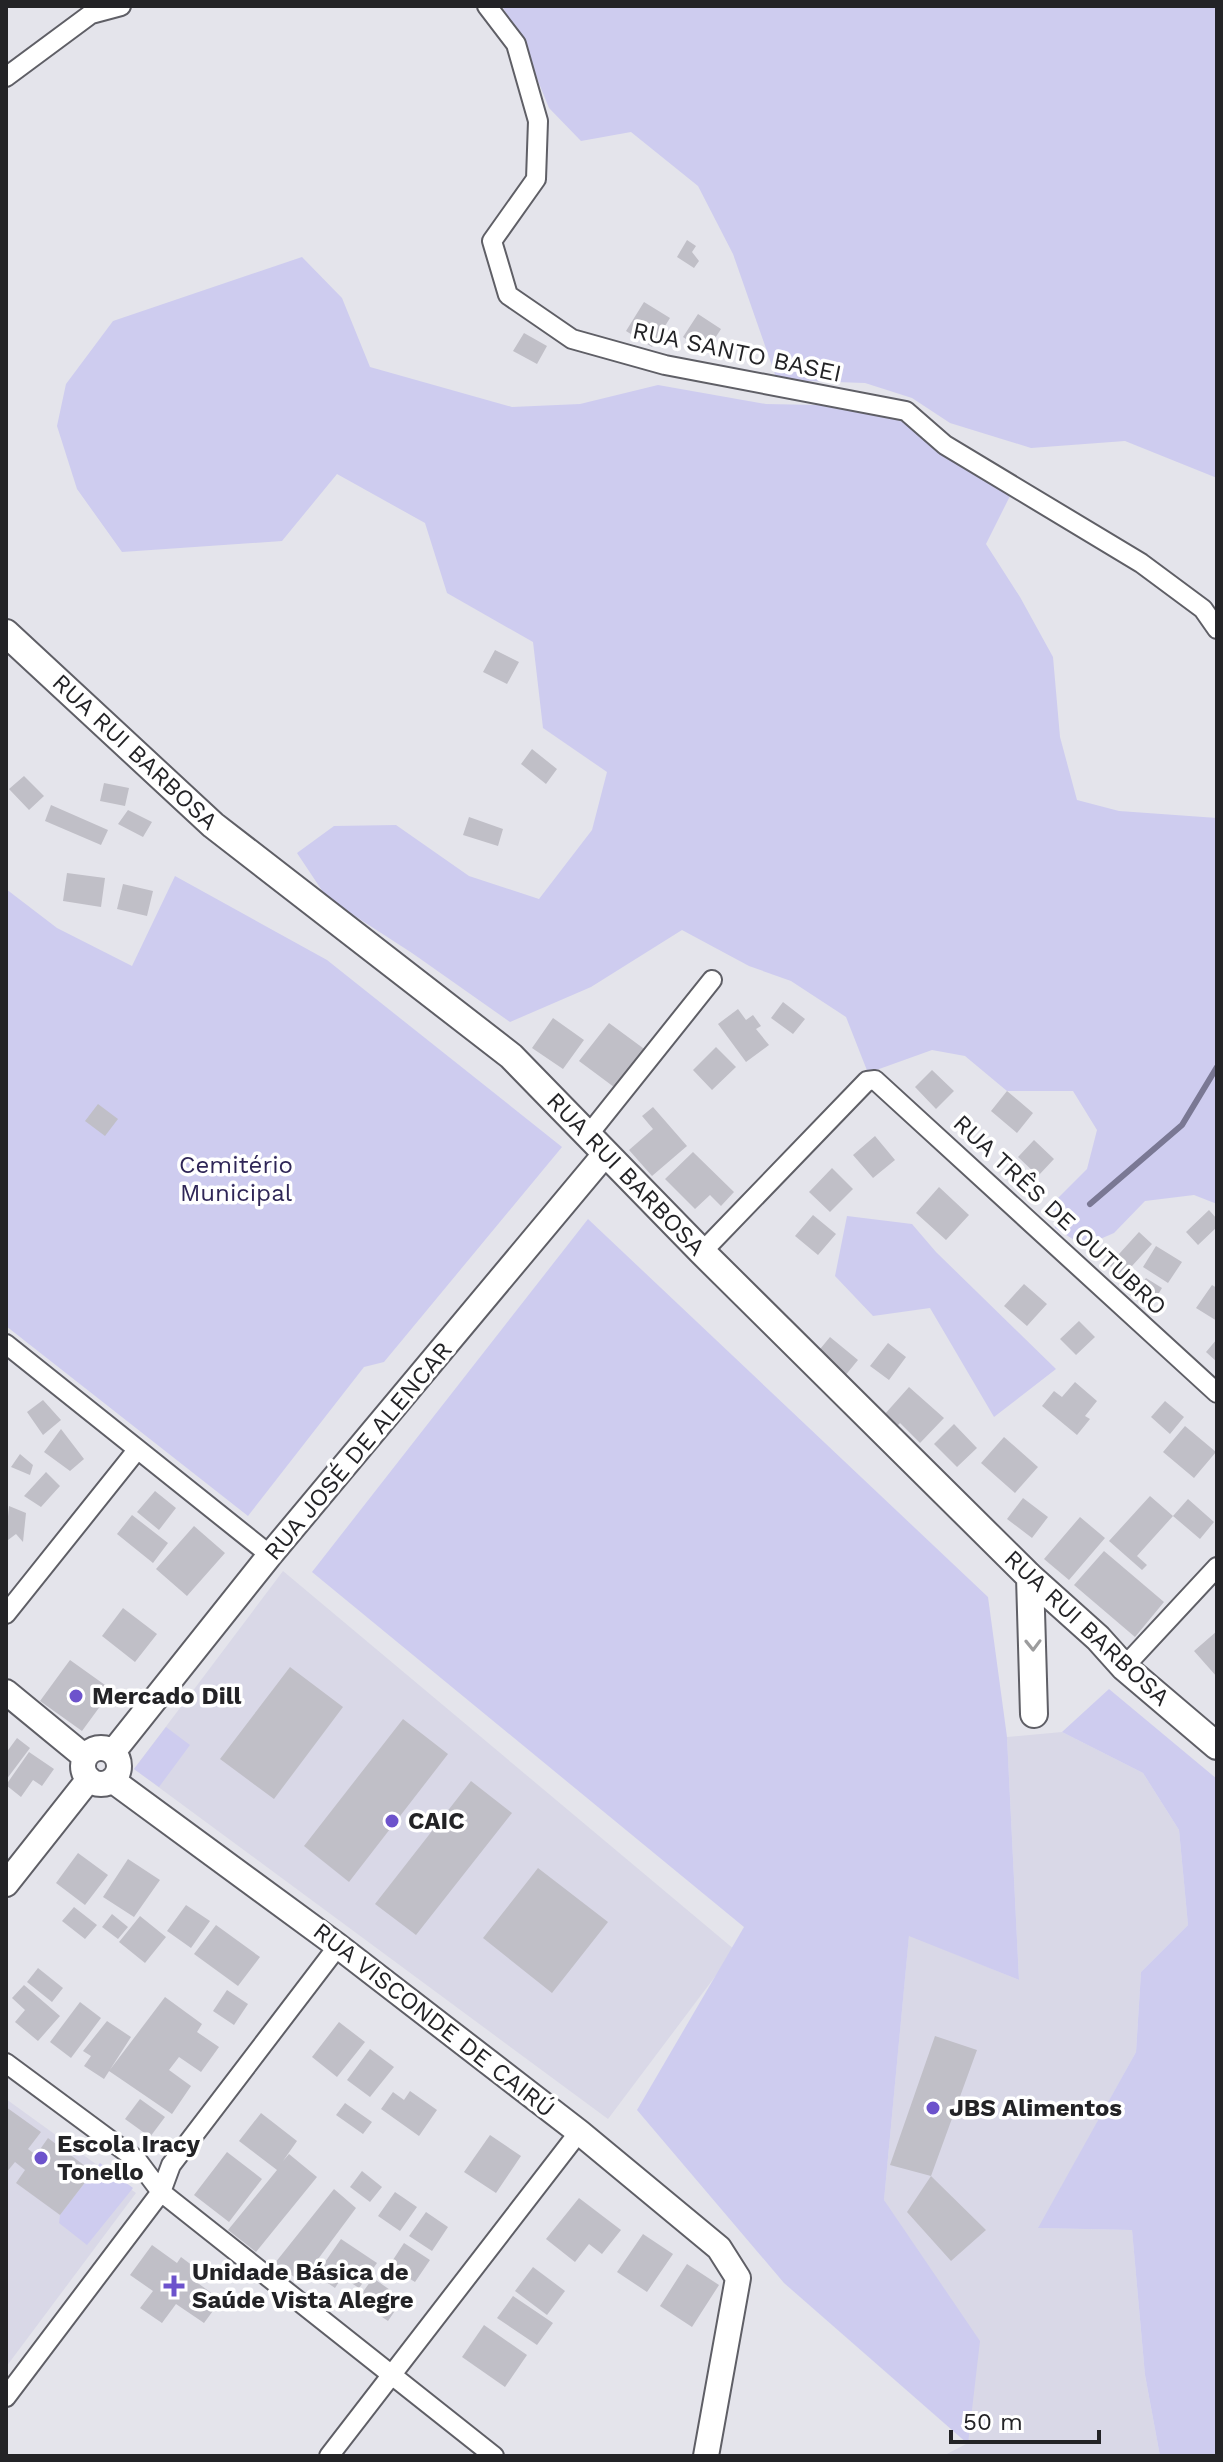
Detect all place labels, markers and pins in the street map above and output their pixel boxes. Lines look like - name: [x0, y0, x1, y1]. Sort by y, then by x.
- place label: Mercado Dill: [92, 1682, 242, 1710]
- marker: Mercado Dill: [67, 1687, 85, 1705]
- place label: CAIC: [408, 1807, 465, 1835]
- marker: CAIC: [383, 1812, 401, 1830]
- place label: JBS Alimentos: [949, 2094, 1122, 2122]
- marker: JBS Alimentos: [924, 2099, 942, 2117]
- place label: Escola Iracy Tonello: [57, 2130, 200, 2186]
- marker: Escola Iracy Tonello: [32, 2149, 50, 2167]
- place label: Unidade Básica de Saúde Vista Alegre: [192, 2258, 414, 2314]
- marker: Unidade Básica de Saúde Vista Alegre: [163, 2275, 185, 2297]

